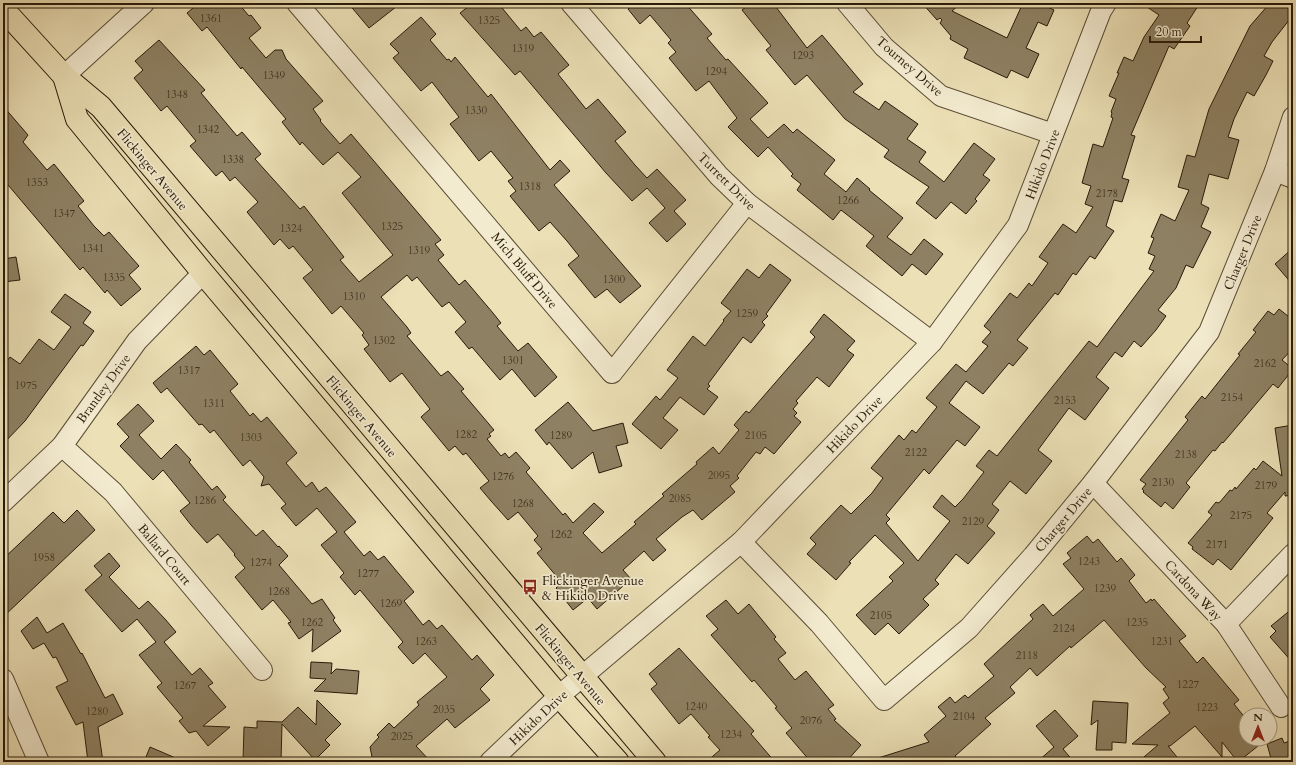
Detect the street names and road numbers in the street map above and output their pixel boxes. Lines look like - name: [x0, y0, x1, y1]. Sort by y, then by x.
- street label: Tourney Drive: [872, 33, 947, 101]
- street label: Flickinger Avenue: [113, 125, 192, 215]
- street label: Hikido Drive: [1021, 126, 1065, 202]
- street label: Turrett Drive: [693, 149, 759, 215]
- street label: Charger Drive: [1220, 212, 1266, 293]
- street label: Mich Bluff Drive: [487, 229, 562, 313]
- street label: Brantley Drive: [73, 350, 135, 427]
- street label: Flickinger Avenue: [322, 372, 401, 462]
- street label: Hikido Drive: [823, 392, 887, 458]
- street label: Charger Drive: [1031, 483, 1097, 556]
- street label: Ballard Court: [133, 520, 195, 589]
- street label: Cardona Way: [1160, 556, 1226, 625]
- street label: Flickinger Avenue: [531, 620, 610, 710]
- street label: Hikido Drive: [505, 686, 572, 750]

